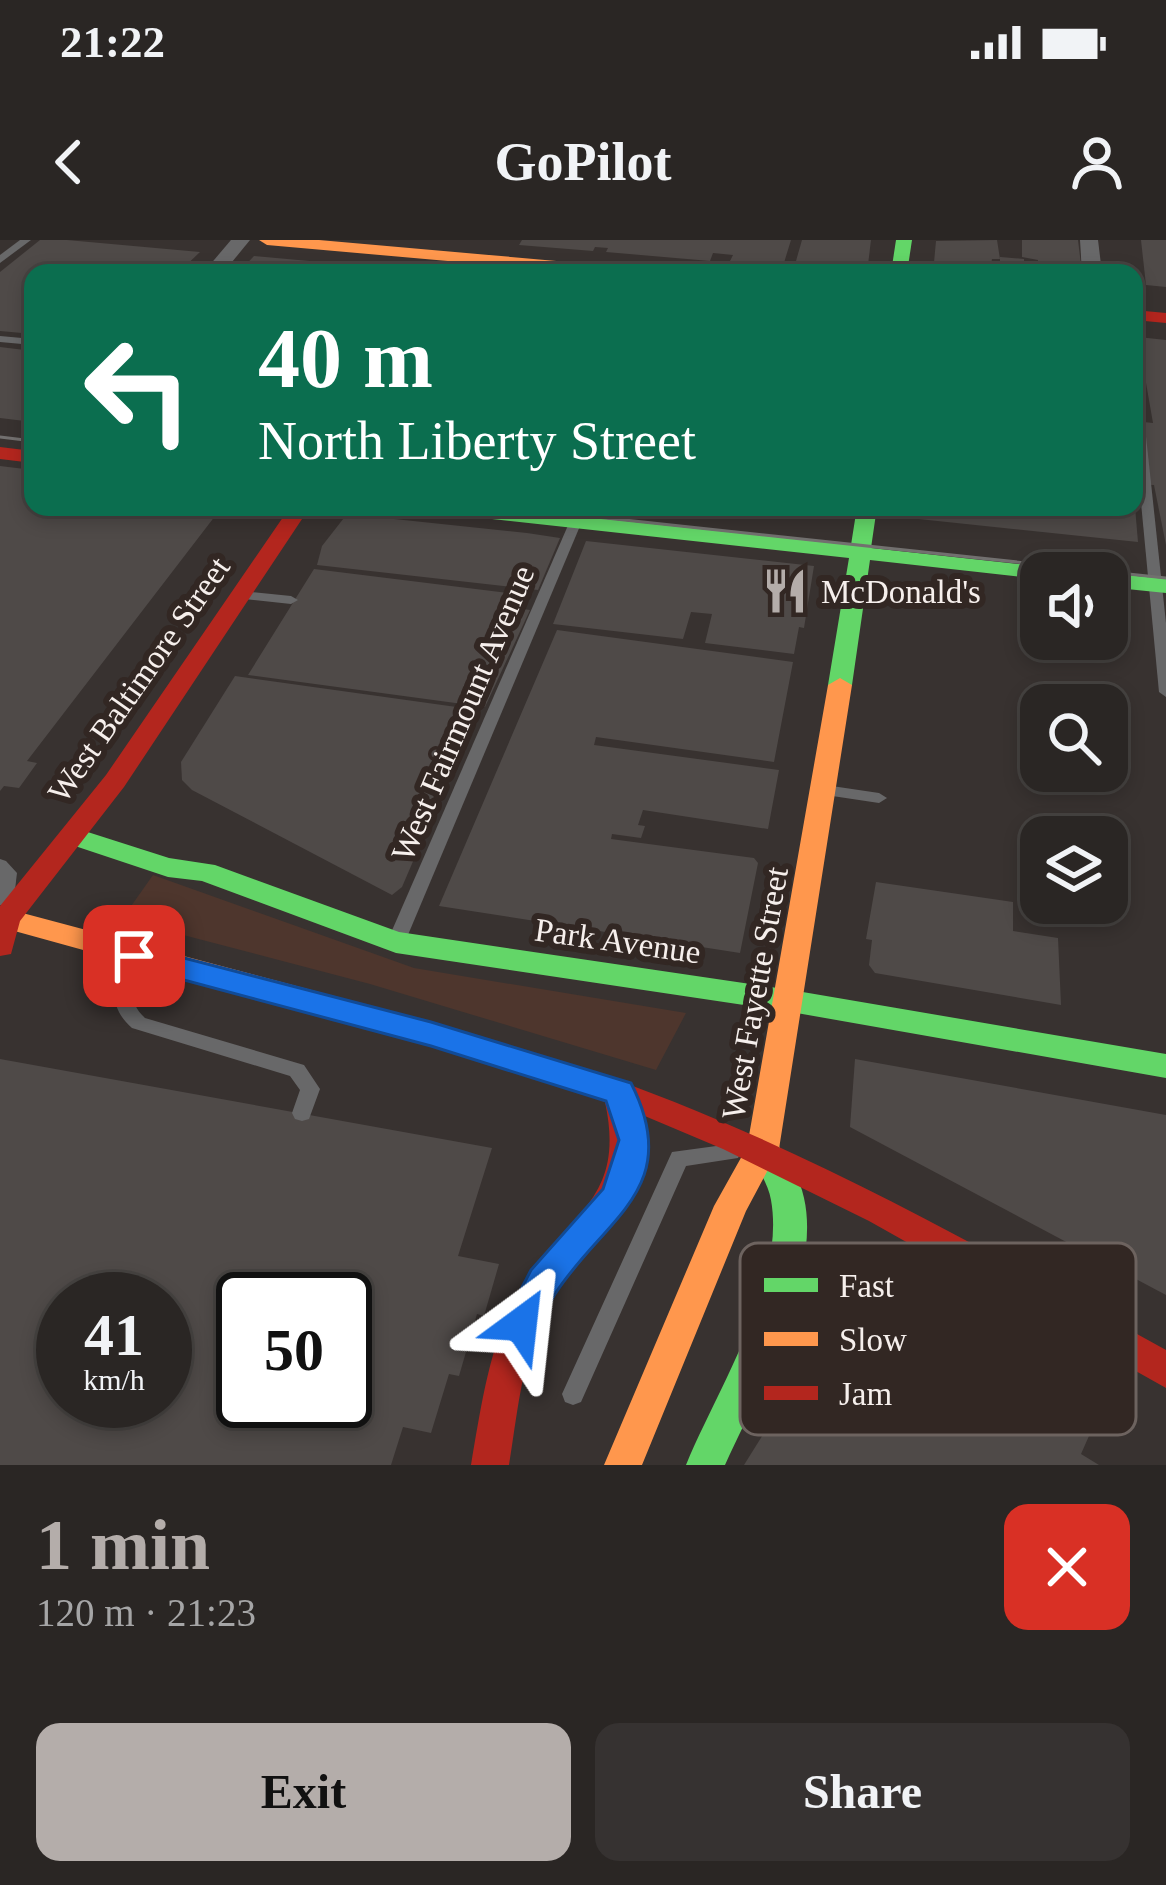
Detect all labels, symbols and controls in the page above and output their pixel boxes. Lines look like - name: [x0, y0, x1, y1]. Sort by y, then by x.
- text: 21:22: [60, 17, 165, 67]
- icon: back: [36, 129, 102, 195]
- icon: person: [1064, 129, 1130, 195]
- text: GoPilot: [495, 132, 671, 192]
- icon: left: [60, 312, 216, 468]
- text: 40 m: [258, 312, 433, 405]
- text: North Liberty Street: [258, 411, 696, 471]
- street label: West Baltimore Street: [41, 550, 237, 809]
- map controls: [1020, 552, 1128, 924]
- button: sound: [1020, 552, 1128, 660]
- street label: West Fairmount Avenue: [384, 560, 542, 867]
- restaurant icon: McDonald's: [760, 566, 810, 616]
- place label: McDonald's: [821, 574, 981, 610]
- button: search: [1020, 684, 1128, 792]
- button: layers: [1020, 816, 1128, 924]
- street label: West Fayette Street: [715, 864, 795, 1122]
- pin: [83, 905, 185, 1007]
- street label: Park Avenue: [533, 912, 703, 970]
- icon: arrive: [101, 923, 167, 989]
- legend: [740, 1243, 1136, 1435]
- position arrow: [458, 1261, 584, 1387]
- text: Fast: [839, 1268, 894, 1304]
- speed limit sign: 50: [216, 1272, 372, 1428]
- text: 41: [84, 1302, 144, 1368]
- text: Slow: [839, 1322, 907, 1358]
- text: km/h: [83, 1363, 145, 1396]
- text: Jam: [839, 1376, 892, 1412]
- button: close: [1004, 1504, 1130, 1630]
- text: 1 min: [36, 1505, 210, 1585]
- text: 120 m · 21:23: [36, 1591, 256, 1634]
- button: Exit: [36, 1723, 571, 1861]
- button: Share: [595, 1723, 1130, 1861]

